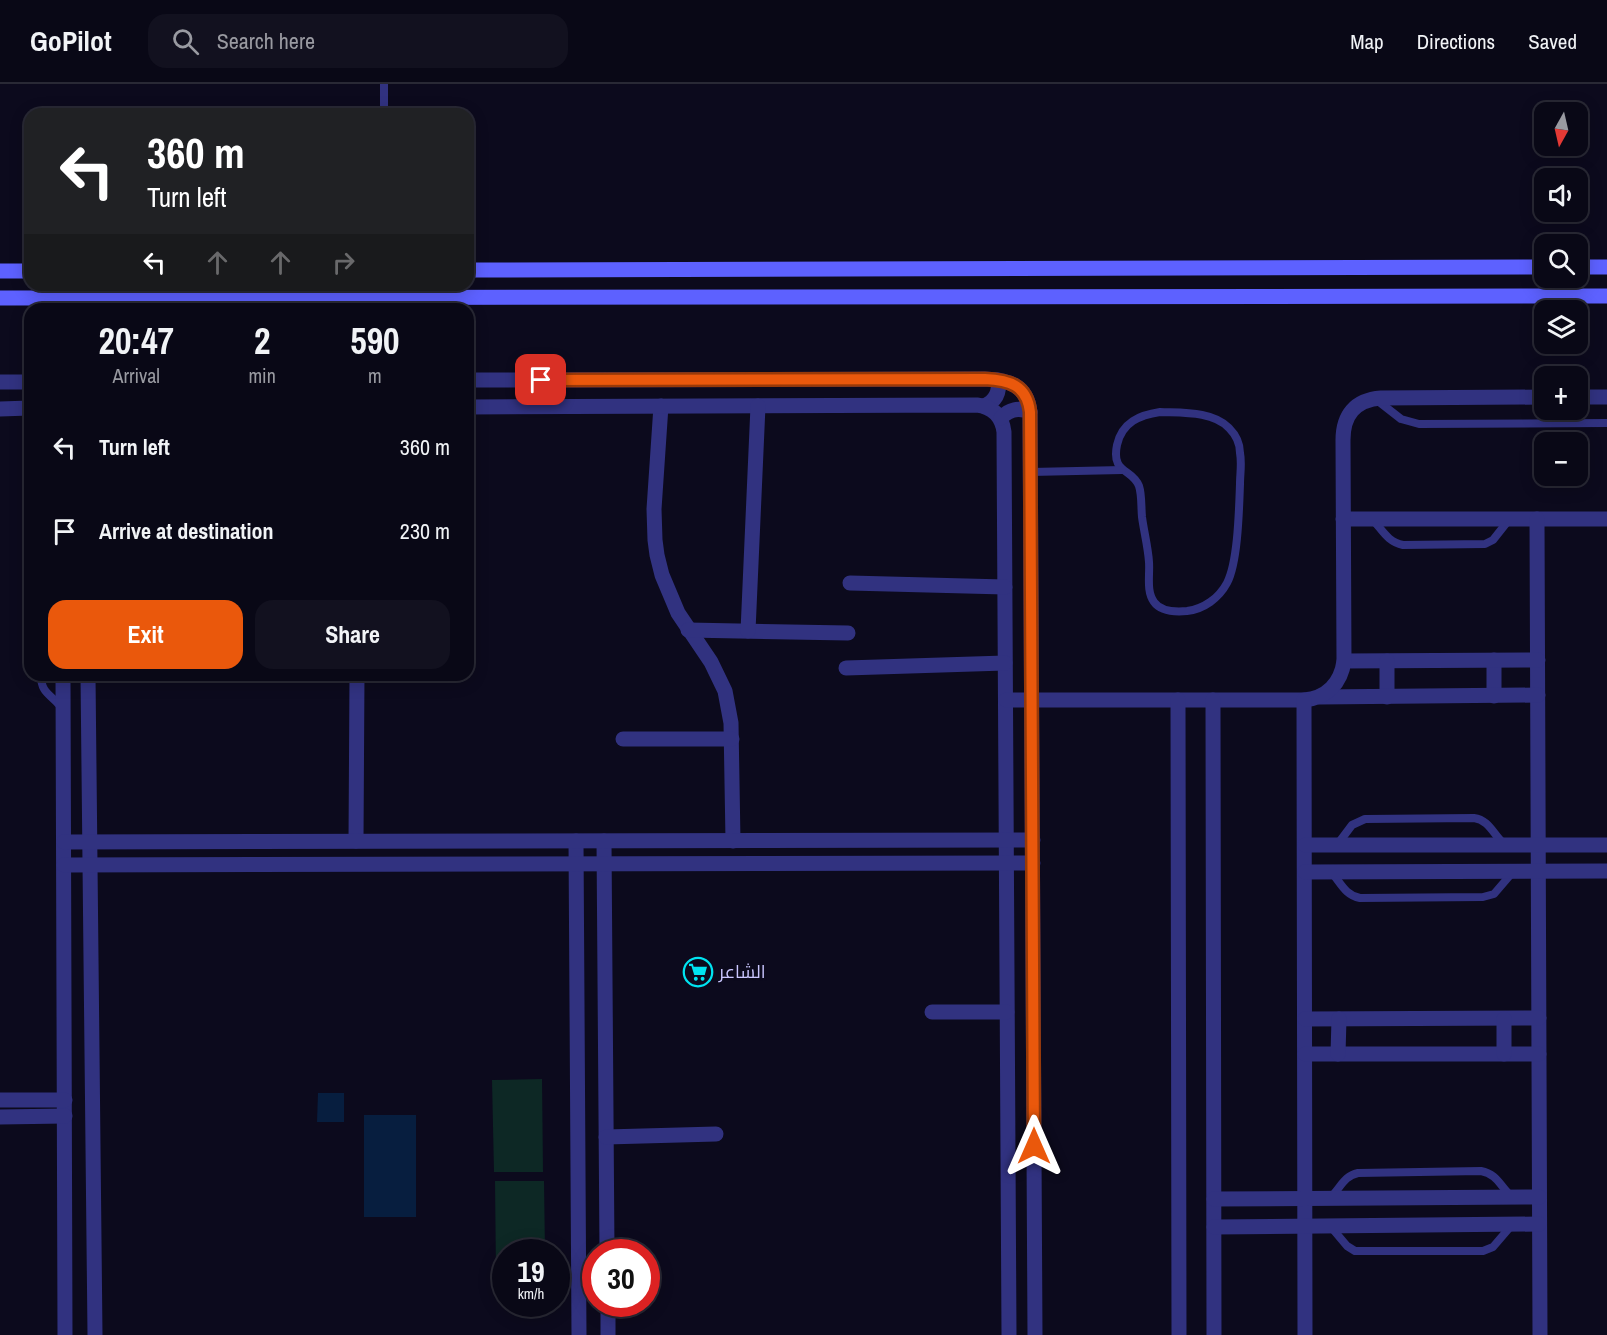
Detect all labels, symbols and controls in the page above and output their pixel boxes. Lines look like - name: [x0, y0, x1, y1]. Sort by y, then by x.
- search box: [148, 14, 568, 68]
- text: GoPilot: [30, 22, 112, 60]
- icon: search: [169, 25, 202, 58]
- text: Search here: [217, 26, 315, 56]
- text: Map: [1350, 27, 1384, 56]
- text: Directions: [1417, 27, 1495, 56]
- text: Saved: [1528, 27, 1577, 56]
- north arrow: [1534, 102, 1588, 156]
- map controls: [1534, 102, 1588, 486]
- text: 360 m: [147, 125, 245, 181]
- icon: left: [48, 132, 126, 210]
- button: sound: [1534, 168, 1588, 222]
- text: Turn left: [147, 179, 226, 215]
- button: search: [1534, 234, 1588, 288]
- icon: left: [138, 246, 171, 279]
- icon: ahead: [201, 246, 234, 279]
- icon: ahead: [264, 246, 297, 279]
- icon: right: [327, 246, 360, 279]
- button: layers: [1534, 300, 1588, 354]
- text: 20:47: [98, 317, 174, 365]
- text: 2: [254, 317, 270, 365]
- text: 590: [350, 317, 400, 365]
- pin: [515, 354, 566, 405]
- text: Arrival: [113, 362, 160, 389]
- text: min: [248, 362, 276, 389]
- text: m: [368, 362, 382, 389]
- icon: arrive: [524, 363, 557, 396]
- button: +: [1534, 366, 1588, 420]
- icon: left: [48, 431, 81, 464]
- text: Turn left: [99, 432, 170, 462]
- text: 360 m: [400, 432, 450, 462]
- button: −: [1534, 432, 1588, 486]
- icon: arrive: [48, 515, 81, 548]
- text: Arrive at destination: [99, 516, 273, 546]
- text: 230 m: [400, 516, 450, 546]
- button: Exit: [48, 600, 243, 669]
- button: Share: [255, 600, 450, 669]
- supermarket icon: الشاعر: [682, 956, 714, 988]
- place label: الشاعر: [718, 959, 766, 984]
- position arrow: [1002, 1114, 1066, 1178]
- speed limit sign: 30: [582, 1239, 660, 1317]
- text: 19: [517, 1251, 545, 1291]
- text: km/h: [518, 1283, 544, 1304]

